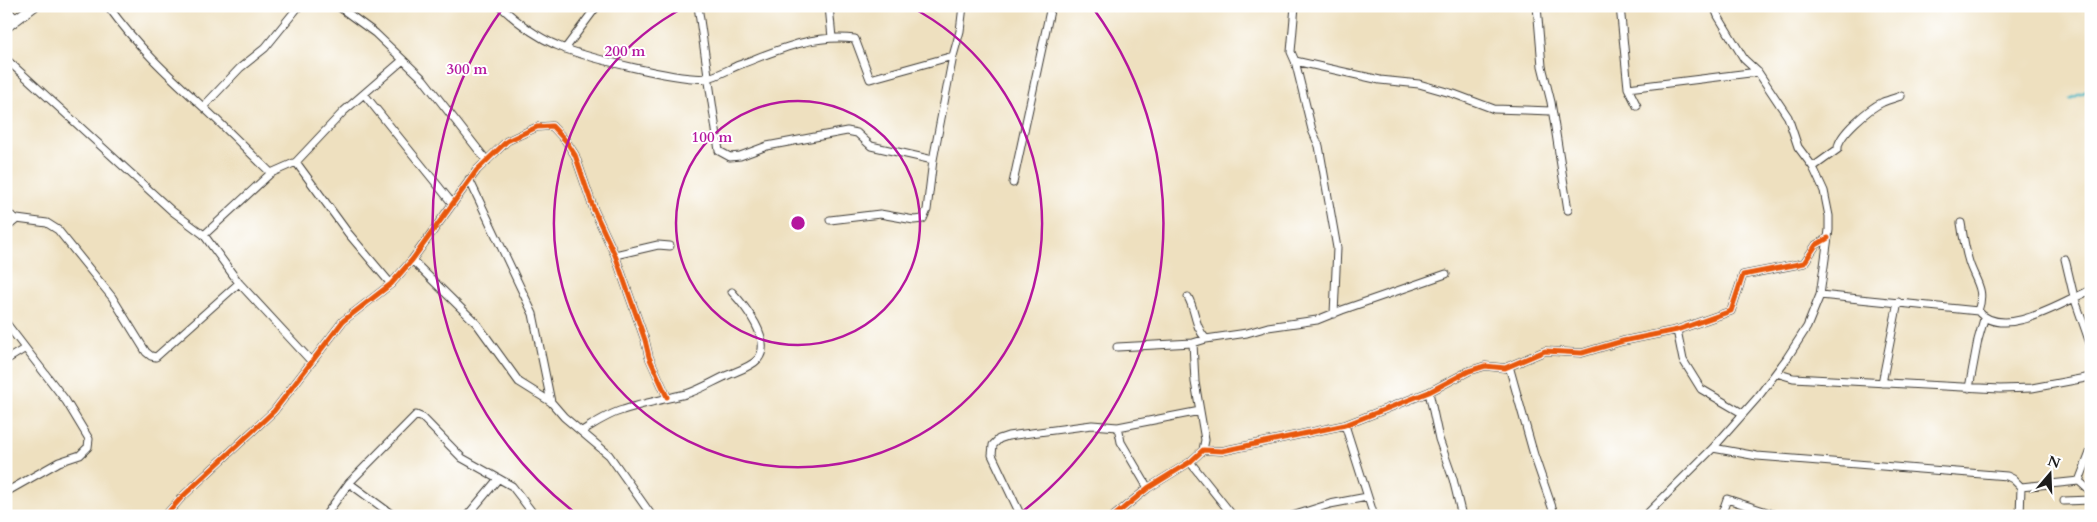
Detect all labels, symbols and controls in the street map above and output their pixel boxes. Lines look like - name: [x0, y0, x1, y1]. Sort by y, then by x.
- text: 200 m: [605, 41, 646, 61]
- text: 300 m: [447, 59, 488, 79]
- text: 100 m: [692, 127, 733, 147]
- centre of rings: [789, 214, 807, 232]
- north arrow: [2024, 450, 2074, 500]
- text: N: [2045, 451, 2063, 473]

